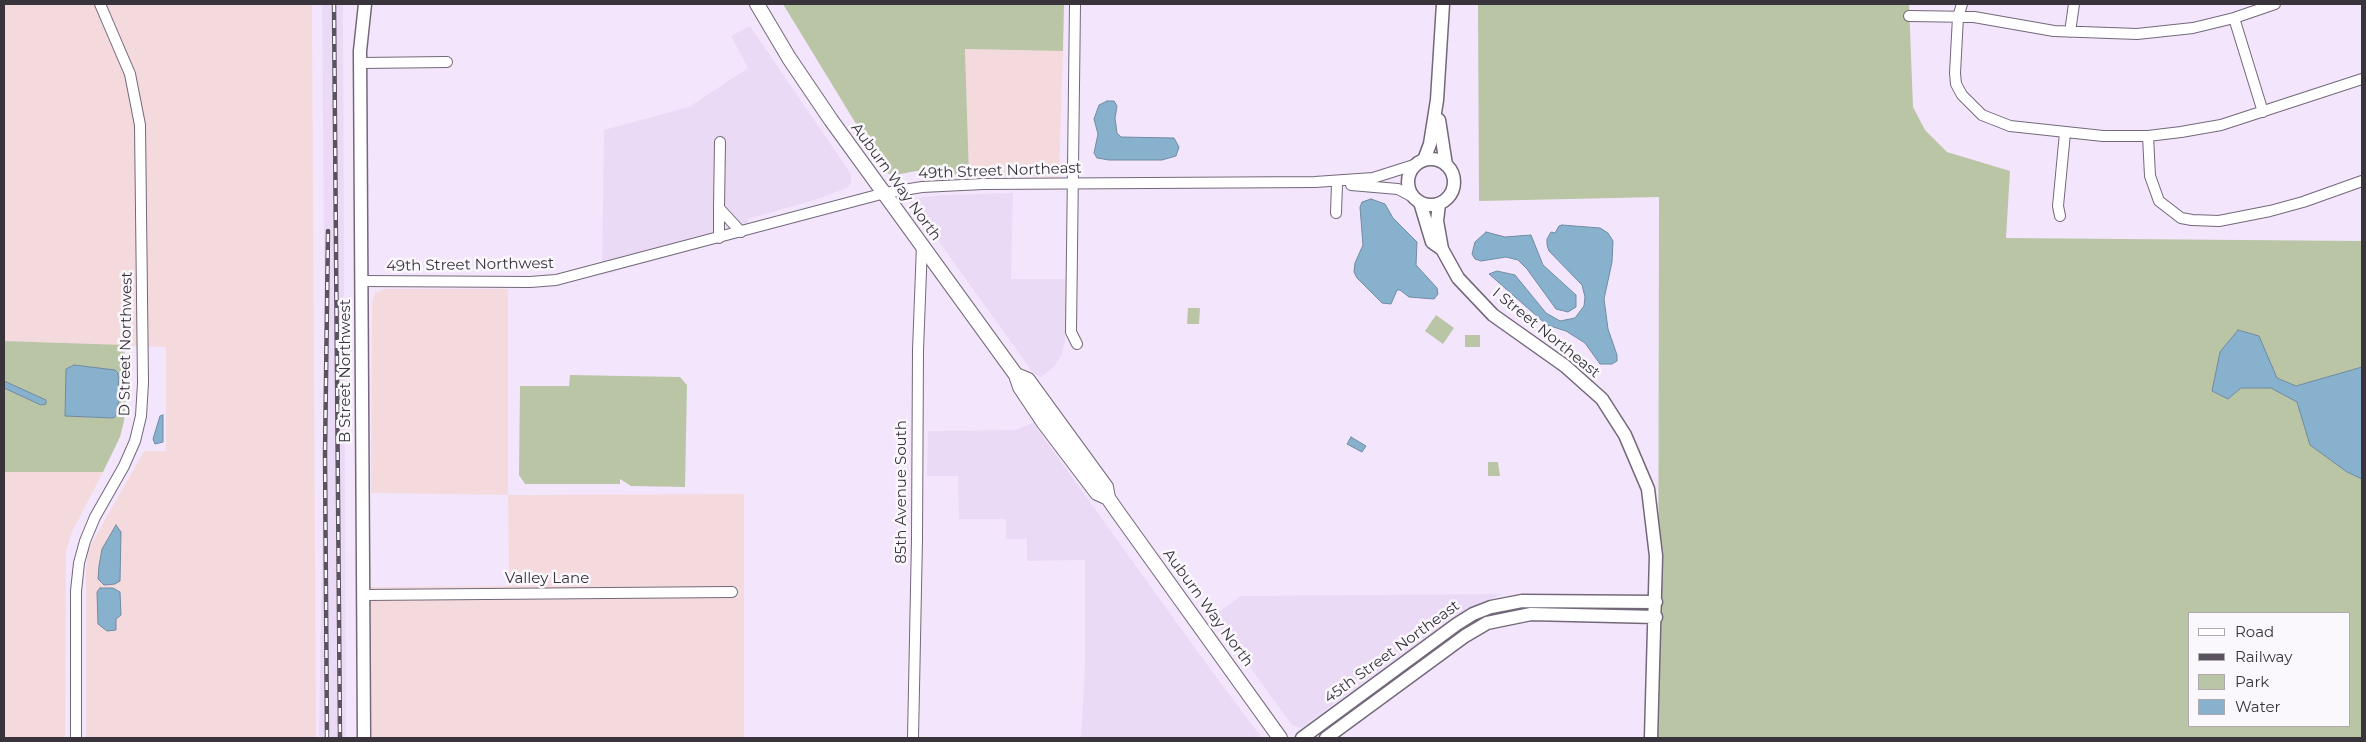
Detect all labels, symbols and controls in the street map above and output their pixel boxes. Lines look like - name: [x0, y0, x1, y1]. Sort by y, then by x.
- street label: Auburn Way North: [847, 119, 945, 245]
- street label: 49th Street Northeast: [918, 159, 1082, 183]
- street label: 49th Street Northwest: [386, 255, 554, 275]
- street label: D Street Northwest: [116, 271, 136, 417]
- street label: I Street Northeast: [1489, 284, 1603, 382]
- street label: B Street Northwest: [337, 299, 355, 443]
- street label: 85th Avenue South: [893, 420, 911, 564]
- street label: Auburn Way North: [1159, 545, 1257, 671]
- street label: Valley Lane: [505, 570, 589, 588]
- street label: 45th Street Northeast: [1321, 597, 1463, 707]
- legend: [2188, 612, 2351, 727]
- text: Road: [2235, 622, 2274, 641]
- text: Railway: [2235, 647, 2292, 666]
- text: Park: [2235, 672, 2269, 691]
- text: Water: [2235, 697, 2281, 716]

